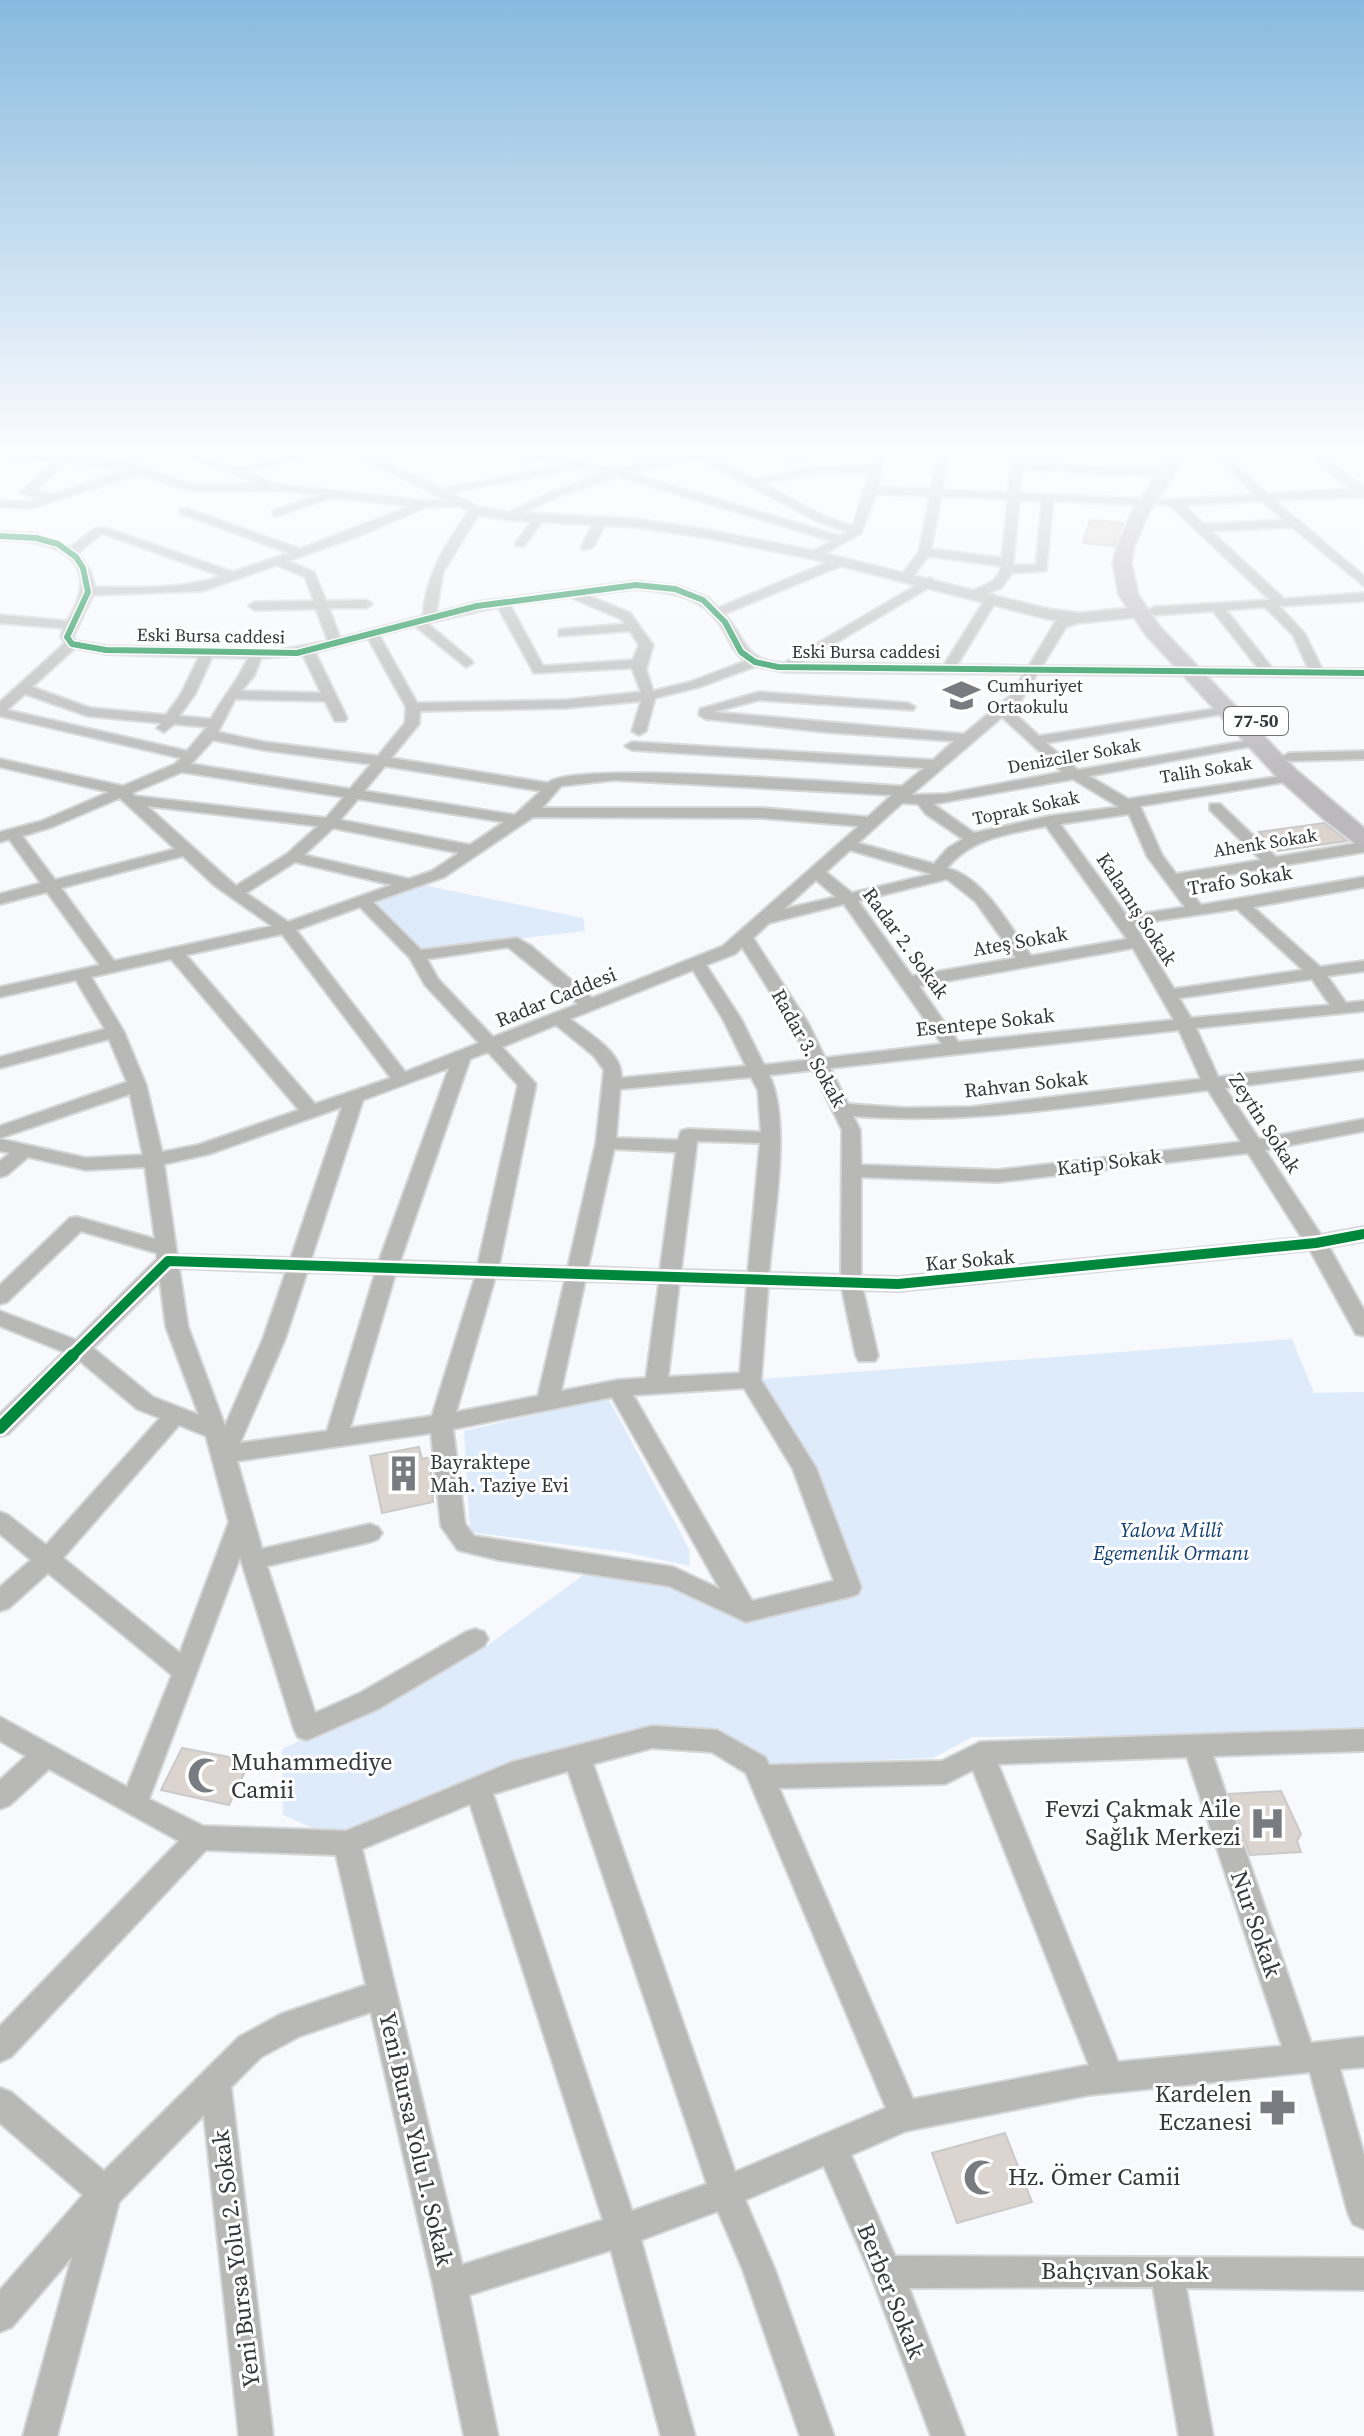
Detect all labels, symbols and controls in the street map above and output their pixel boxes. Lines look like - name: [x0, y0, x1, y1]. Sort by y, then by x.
- street label: Eski Bursa caddesi: [136, 622, 286, 649]
- street label: Eski Bursa caddesi: [792, 639, 940, 664]
- place label: Cumhuriyet Ortaokulu: [987, 673, 1083, 719]
- school or university icon: Cumhuriyet Ortaokulu: [942, 677, 980, 715]
- road number: 77-50: [1224, 707, 1288, 735]
- street label: Denizciler Sokak: [1005, 731, 1143, 780]
- street label: Talih Sokak: [1158, 750, 1254, 789]
- street label: Toprak Sokak: [970, 784, 1082, 831]
- street label: Ahenk Sokak: [1211, 822, 1319, 863]
- street label: Kalamış Sokak: [1090, 847, 1184, 971]
- street label: Trafo Sokak: [1186, 858, 1294, 902]
- street label: Radar 2. Sokak: [856, 882, 956, 1004]
- street label: Ateş Sokak: [970, 919, 1070, 963]
- street label: Radar Caddesi: [491, 960, 621, 1034]
- street label: Radar 3. Sokak: [765, 984, 853, 1112]
- street label: Esentepe Sokak: [914, 1001, 1056, 1043]
- street label: Rahvan Sokak: [963, 1064, 1089, 1104]
- street label: Zeytin Sokak: [1222, 1068, 1308, 1178]
- street label: Katip Sokak: [1055, 1142, 1163, 1182]
- street label: Kar Sokak: [924, 1242, 1016, 1278]
- place label: Bayraktepe Mah. Taziye Evi: [430, 1448, 569, 1499]
- building icon: Bayraktepe Mah. Taziye Evi: [385, 1455, 423, 1493]
- park label: Yalova Millî Egemenlik Ormanı: [1092, 1516, 1249, 1567]
- place label: Muhammediye Camii: [231, 1745, 393, 1806]
- mosque icon: Muhammediye Camii: [186, 1757, 224, 1795]
- place label: Fevzi Çakmak Aile Sağlık Merkezi: [1045, 1792, 1241, 1853]
- hospital icon: Fevzi Çakmak Aile Sağlık Merkezi: [1248, 1804, 1286, 1842]
- street label: Nur Sokak: [1223, 1866, 1290, 1982]
- street label: Yeni Bursa Yolu 1. Sokak: [371, 2009, 462, 2270]
- place label: Kardelen Eczanesi: [1155, 2077, 1252, 2138]
- pharmacy icon: Kardelen Eczanesi: [1259, 2089, 1297, 2127]
- street label: Yeni Bursa Yolu 2. Sokak: [203, 2127, 268, 2390]
- mosque icon: Hz. Ömer Camii: [963, 2158, 1001, 2196]
- place label: Hz. Ömer Camii: [1008, 2160, 1180, 2193]
- street label: Berber Sokak: [849, 2218, 934, 2364]
- street label: Bahçıvan Sokak: [1041, 2254, 1210, 2287]

